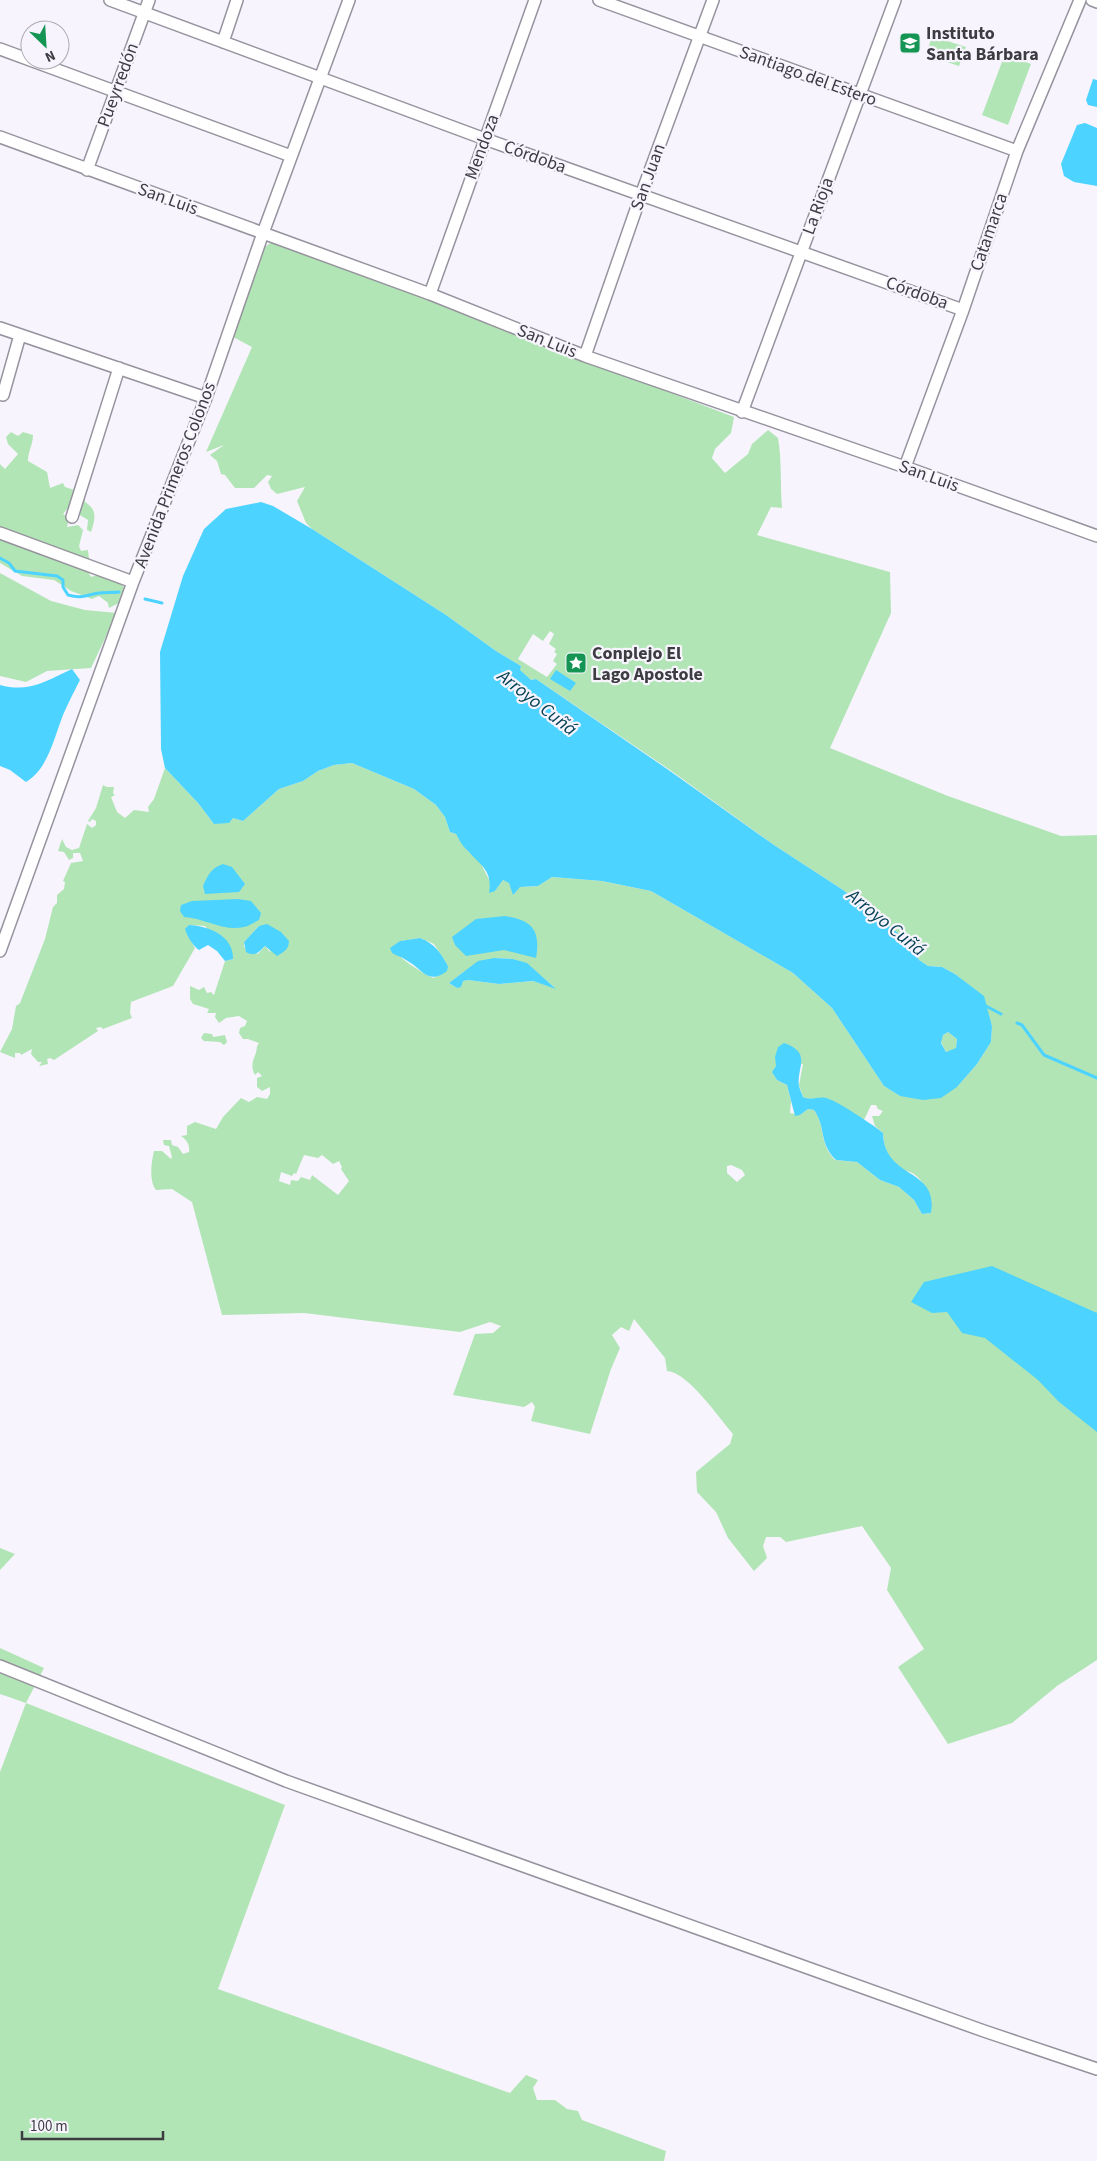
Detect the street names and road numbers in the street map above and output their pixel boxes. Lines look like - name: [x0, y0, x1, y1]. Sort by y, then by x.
- street label: Pueyrredón: [91, 39, 145, 131]
- street label: Santiago del Estero: [736, 40, 880, 112]
- street label: Mendoza: [459, 111, 505, 183]
- street label: Córdoba: [500, 134, 570, 180]
- street label: San Juan: [624, 140, 672, 214]
- street label: La Rioja: [796, 174, 840, 238]
- street label: San Luis: [134, 177, 202, 221]
- street label: Catamarca: [964, 190, 1014, 274]
- street label: Córdoba: [882, 270, 952, 316]
- street label: San Luis: [513, 318, 581, 364]
- street label: Avenida Primeros Colonos: [128, 379, 222, 571]
- street label: San Luis: [895, 454, 963, 498]

